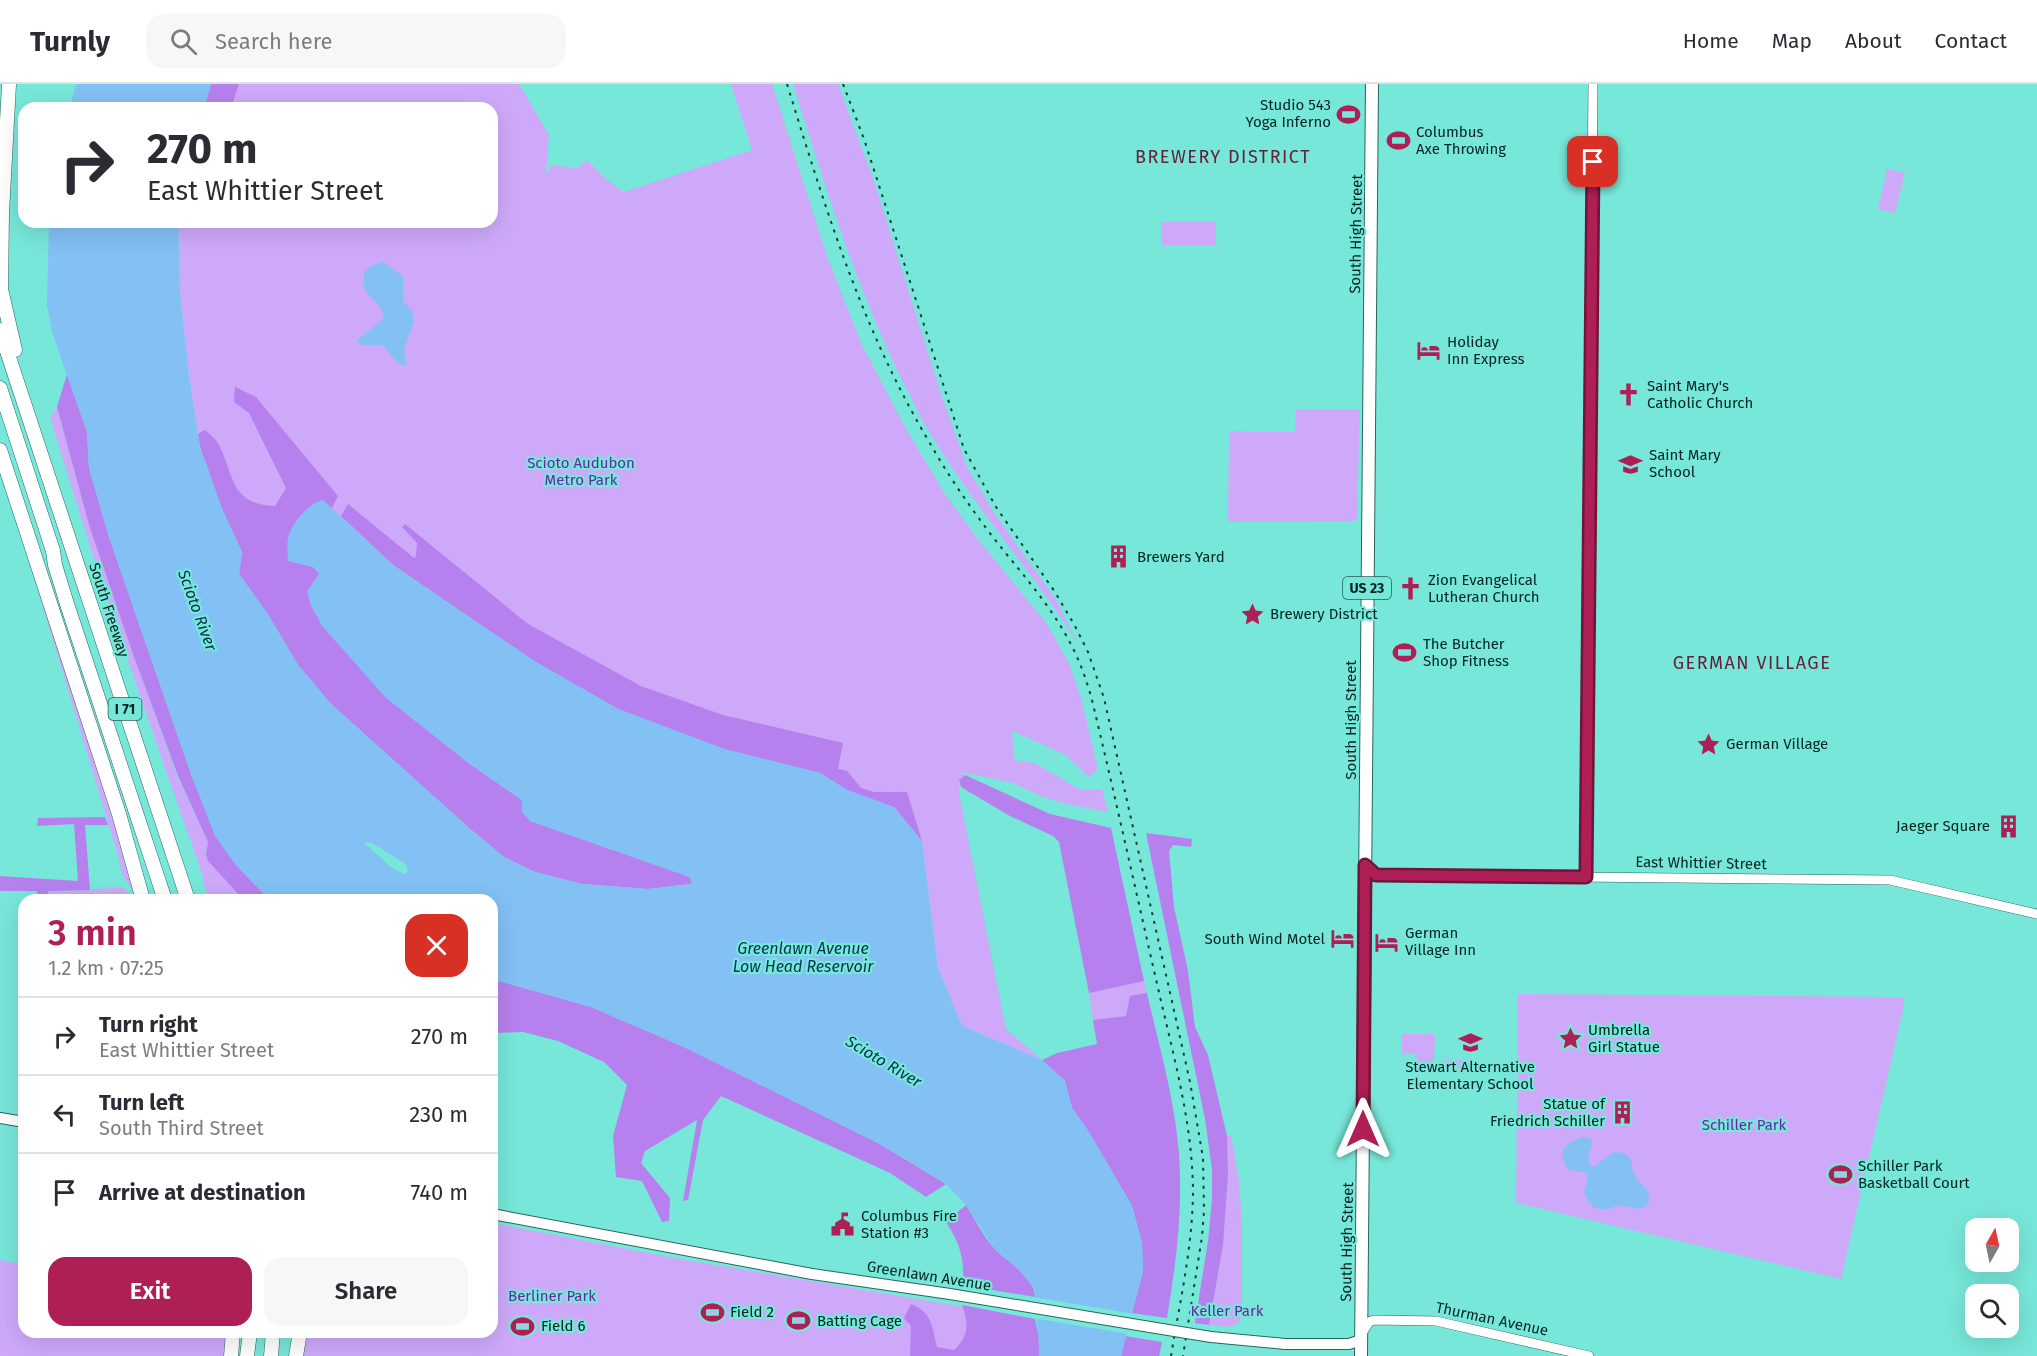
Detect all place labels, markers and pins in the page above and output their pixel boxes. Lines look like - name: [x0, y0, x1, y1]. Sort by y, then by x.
- place label: Studio 543 Yoga Inferno: [1246, 96, 1331, 131]
- sports icon: Studio 543 Yoga Inferno: [1336, 101, 1362, 127]
- place label: Columbus Axe Throwing: [1416, 123, 1506, 158]
- sports icon: Columbus Axe Throwing: [1385, 128, 1411, 154]
- pin: [1567, 136, 1618, 187]
- place label: Holiday Inn Express: [1447, 333, 1525, 368]
- hotel icon: Holiday Inn Express: [1416, 338, 1442, 364]
- place label: Saint Mary's Catholic Church: [1647, 377, 1753, 412]
- church icon: Saint Mary's Catholic Church: [1616, 382, 1642, 408]
- place label: Saint Mary School: [1649, 446, 1721, 481]
- school or university icon: Saint Mary School: [1618, 451, 1644, 477]
- building icon: Brewers Yard: [1106, 544, 1132, 570]
- place label: Brewers Yard: [1137, 548, 1225, 566]
- place label: Zion Evangelical Lutheran Church: [1428, 571, 1540, 606]
- church icon: Zion Evangelical Lutheran Church: [1397, 576, 1423, 602]
- place icon: Brewery District: [1239, 601, 1265, 627]
- place label: Brewery District: [1270, 605, 1378, 623]
- place label: The Butcher Shop Fitness: [1423, 635, 1509, 670]
- sports icon: The Butcher Shop Fitness: [1392, 640, 1418, 666]
- place icon: German Village: [1695, 731, 1721, 757]
- place label: German Village: [1726, 735, 1828, 753]
- building icon: Jaeger Square: [1995, 813, 2021, 839]
- place label: Jaeger Square: [1896, 817, 1990, 835]
- place label: German Village Inn: [1405, 924, 1476, 959]
- hotel icon: South Wind Motel: [1330, 926, 1356, 952]
- hotel icon: German Village Inn: [1374, 929, 1400, 955]
- place label: South Wind Motel: [1205, 930, 1326, 948]
- place label: Umbrella Girl Statue: [1588, 1021, 1660, 1056]
- place icon: Umbrella Girl Statue: [1557, 1026, 1583, 1052]
- school or university icon: Stewart Alternative Elementary School: [1457, 1030, 1483, 1056]
- place label: Stewart Alternative Elementary School: [1405, 1058, 1535, 1093]
- place label: Statue of Friedrich Schiller: [1490, 1095, 1606, 1130]
- building icon: Statue of Friedrich Schiller: [1610, 1100, 1636, 1126]
- place label: Schiller Park Basketball Court: [1858, 1157, 1970, 1192]
- sports icon: Schiller Park Basketball Court: [1827, 1162, 1853, 1188]
- place label: Columbus Fire Station #3: [861, 1207, 957, 1242]
- public building icon: Columbus Fire Station #3: [830, 1212, 856, 1238]
- sports icon: Field 2: [699, 1299, 725, 1325]
- place label: Field 2: [730, 1303, 774, 1321]
- sports icon: Batting Cage: [786, 1308, 812, 1334]
- place label: Batting Cage: [817, 1312, 902, 1330]
- sports icon: Field 6: [510, 1313, 536, 1339]
- place label: Field 6: [541, 1317, 586, 1335]

